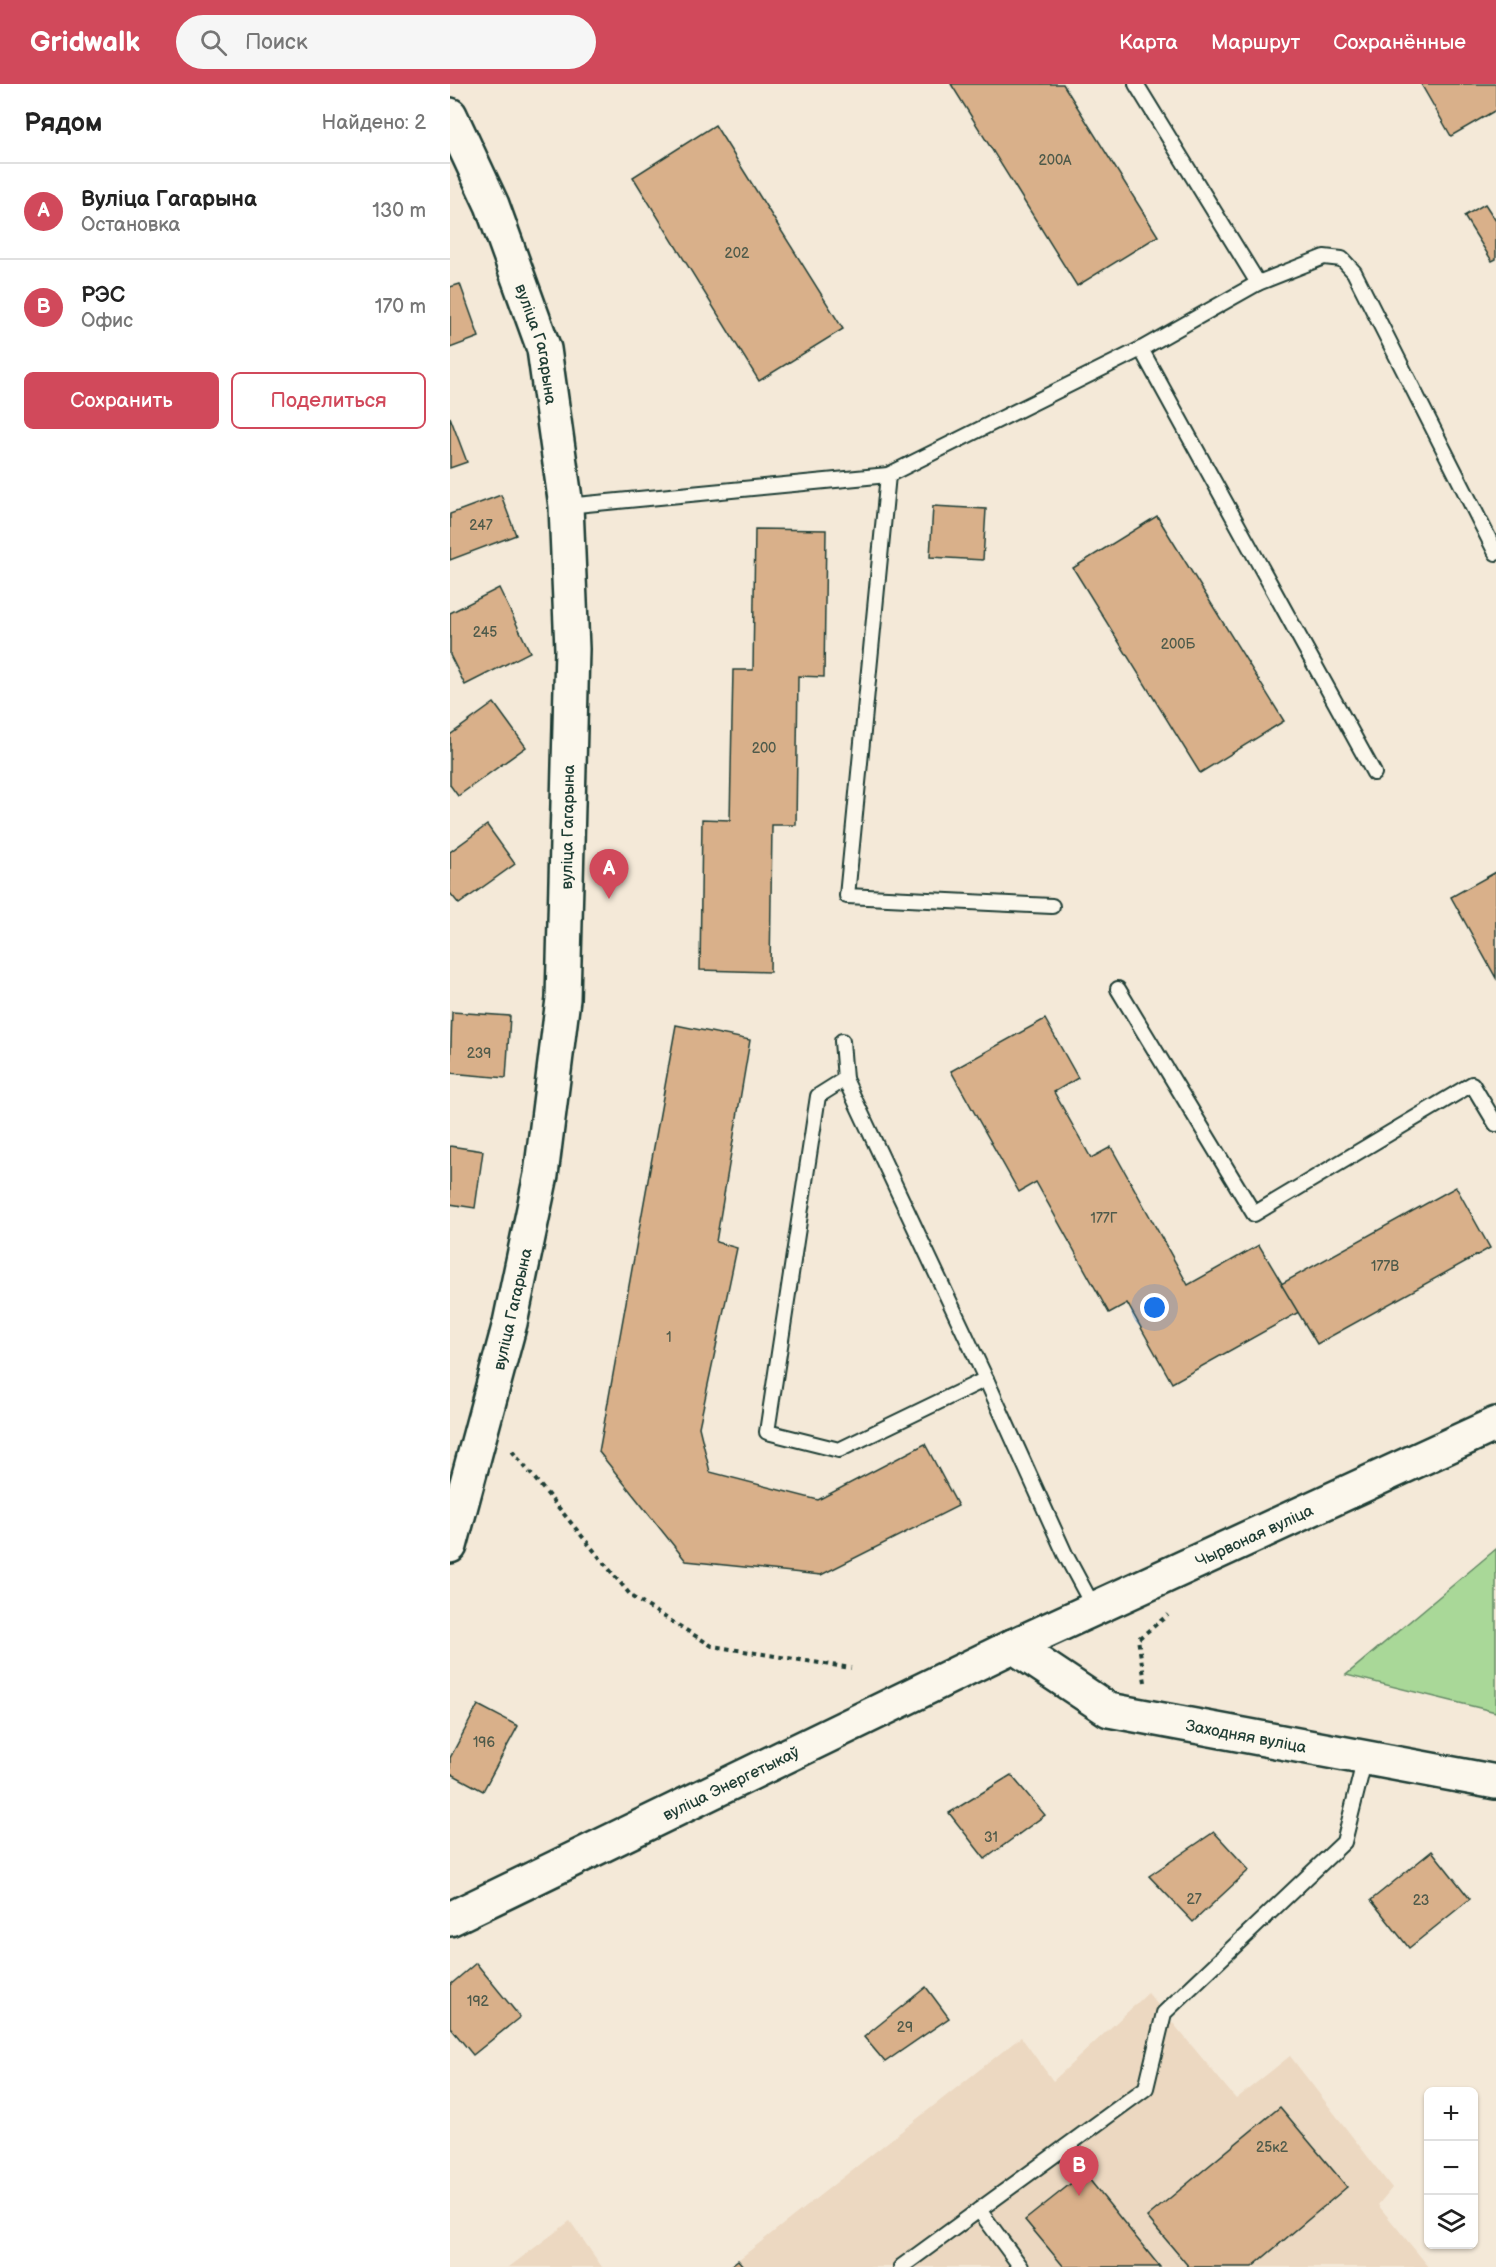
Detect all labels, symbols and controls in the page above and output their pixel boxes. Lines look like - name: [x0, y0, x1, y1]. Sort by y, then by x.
- search box: [176, 15, 596, 69]
- text: Gridwalk: [30, 26, 140, 59]
- icon: search: [197, 26, 230, 59]
- text: Поиск: [245, 29, 308, 56]
- text: Карта: [1119, 30, 1178, 55]
- text: Маршрут: [1211, 30, 1300, 55]
- text: Сохранённые: [1333, 30, 1466, 55]
- text: Рядом: [24, 108, 102, 139]
- text: Найдено: 2: [322, 111, 426, 135]
- house number: 200А: [1038, 152, 1072, 169]
- text: Вуліца Гагарына: [81, 186, 257, 213]
- text: A: [37, 199, 50, 223]
- text: 130 m: [372, 199, 426, 223]
- text: Остановка: [81, 213, 180, 237]
- house number: 202: [725, 245, 750, 262]
- text: РЭС: [81, 282, 125, 309]
- street label: вуліца Гагарына: [510, 282, 560, 406]
- text: B: [36, 295, 51, 319]
- text: 170 m: [375, 295, 426, 319]
- text: Офис: [81, 309, 133, 333]
- button: Сохранить: [24, 372, 219, 429]
- button: Поделиться: [231, 372, 426, 429]
- house number: 247: [469, 517, 493, 534]
- house number: 245: [473, 624, 497, 641]
- house number: 200Б: [1161, 636, 1196, 653]
- house number: 200: [752, 740, 776, 757]
- street label: вуліца Гагарына: [558, 764, 579, 889]
- pin: A: [590, 850, 628, 899]
- house number: 239: [467, 1045, 491, 1062]
- house number: 177Г: [1091, 1210, 1118, 1227]
- street label: вуліца Гагарына: [490, 1246, 537, 1372]
- house number: 177В: [1371, 1258, 1399, 1275]
- your location: [1140, 1293, 1169, 1322]
- house number: 1: [666, 1329, 672, 1346]
- street label: Чырвоная вуліца: [1193, 1501, 1317, 1572]
- street label: Заходняя вуліца: [1184, 1716, 1308, 1758]
- house number: 196: [473, 1734, 495, 1751]
- street label: вуліца Энергетыкаў: [660, 1743, 803, 1825]
- house number: 31: [984, 1829, 998, 1846]
- house number: 27: [1186, 1891, 1202, 1908]
- house number: 23: [1413, 1892, 1429, 1909]
- house number: 192: [467, 1993, 490, 2010]
- house number: 29: [897, 2019, 913, 2036]
- map controls: [1424, 2087, 1478, 2249]
- button: +: [1424, 2087, 1478, 2141]
- house number: 25к2: [1256, 2139, 1289, 2156]
- button: −: [1424, 2141, 1478, 2195]
- pin: B: [1060, 2146, 1098, 2196]
- button: layers: [1424, 2195, 1478, 2249]

